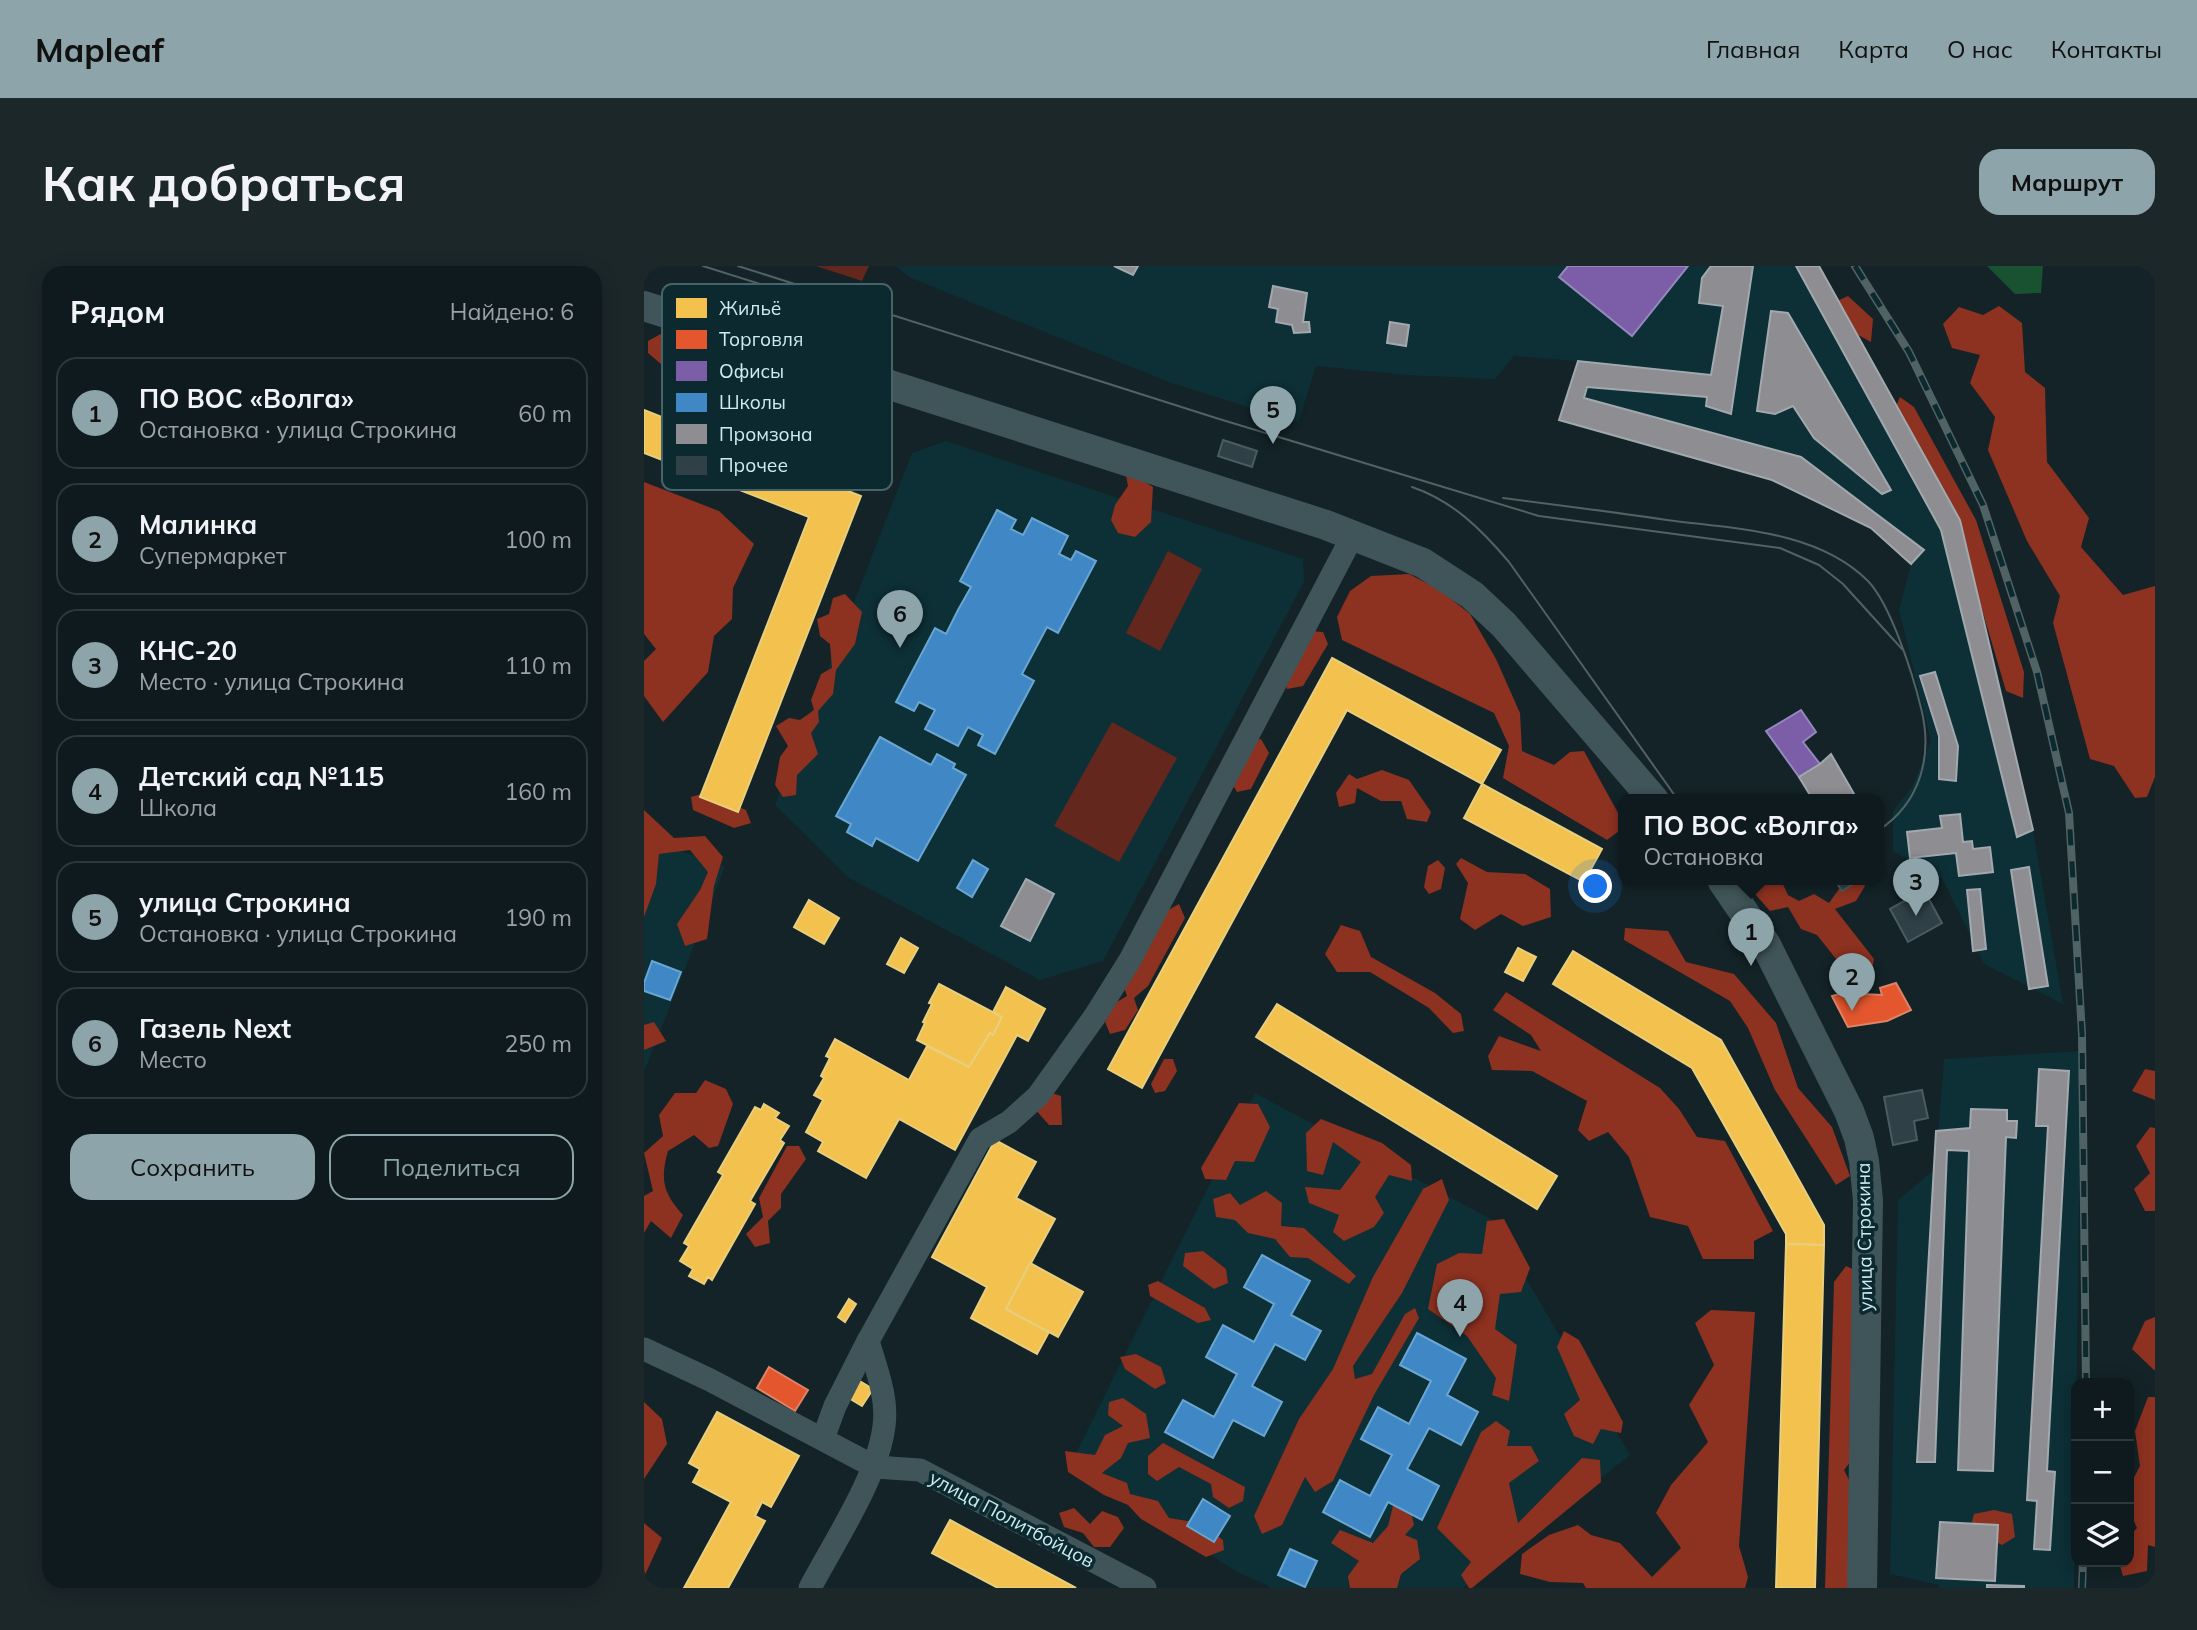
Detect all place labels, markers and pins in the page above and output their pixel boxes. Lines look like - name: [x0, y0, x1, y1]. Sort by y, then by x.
- pin: 5: [1250, 386, 1296, 444]
- pin: 6: [877, 590, 923, 648]
- pin: 3: [1893, 858, 1939, 916]
- pin: 1: [1728, 908, 1774, 966]
- pin: 2: [1829, 953, 1875, 1011]
- pin: 4: [1437, 1279, 1483, 1337]

